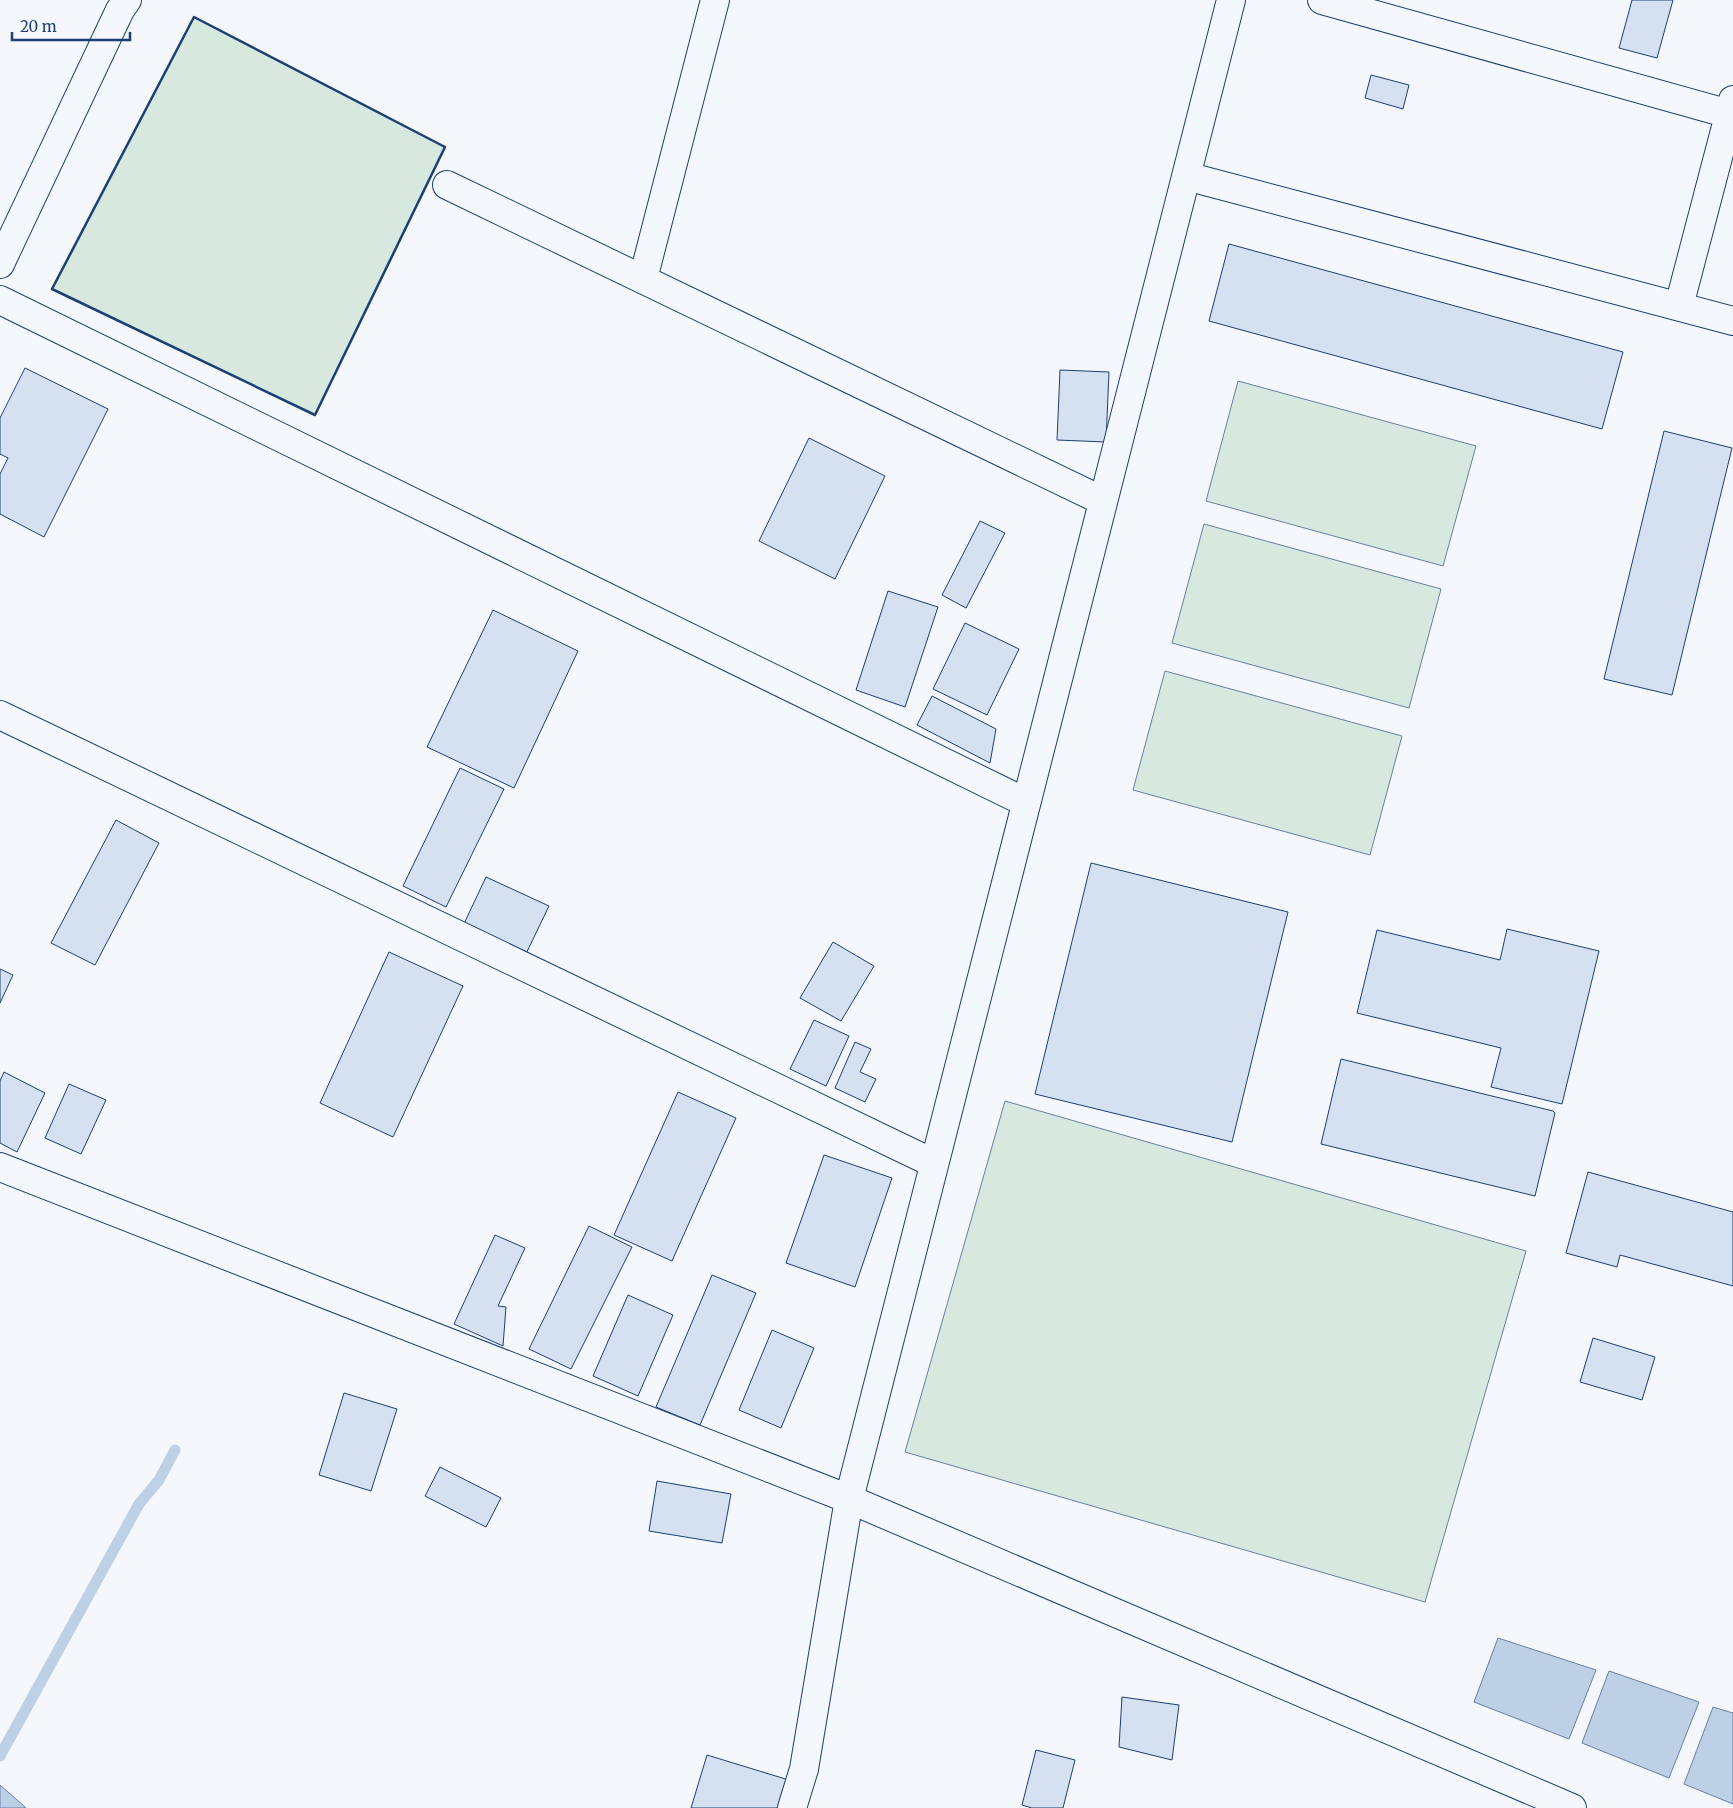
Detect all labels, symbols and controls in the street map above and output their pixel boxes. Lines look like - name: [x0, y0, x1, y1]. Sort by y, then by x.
- scale bar: [12, 10, 130, 42]
- text: 20 m: [20, 17, 57, 36]

